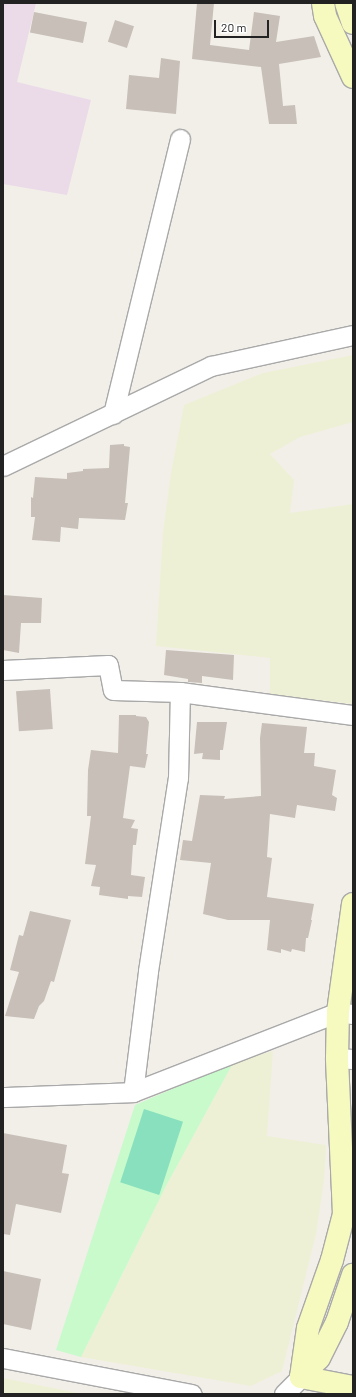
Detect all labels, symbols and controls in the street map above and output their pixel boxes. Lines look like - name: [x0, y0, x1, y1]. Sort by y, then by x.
- scale bar: [216, 12, 271, 38]
- text: 20 m: [221, 20, 247, 34]

